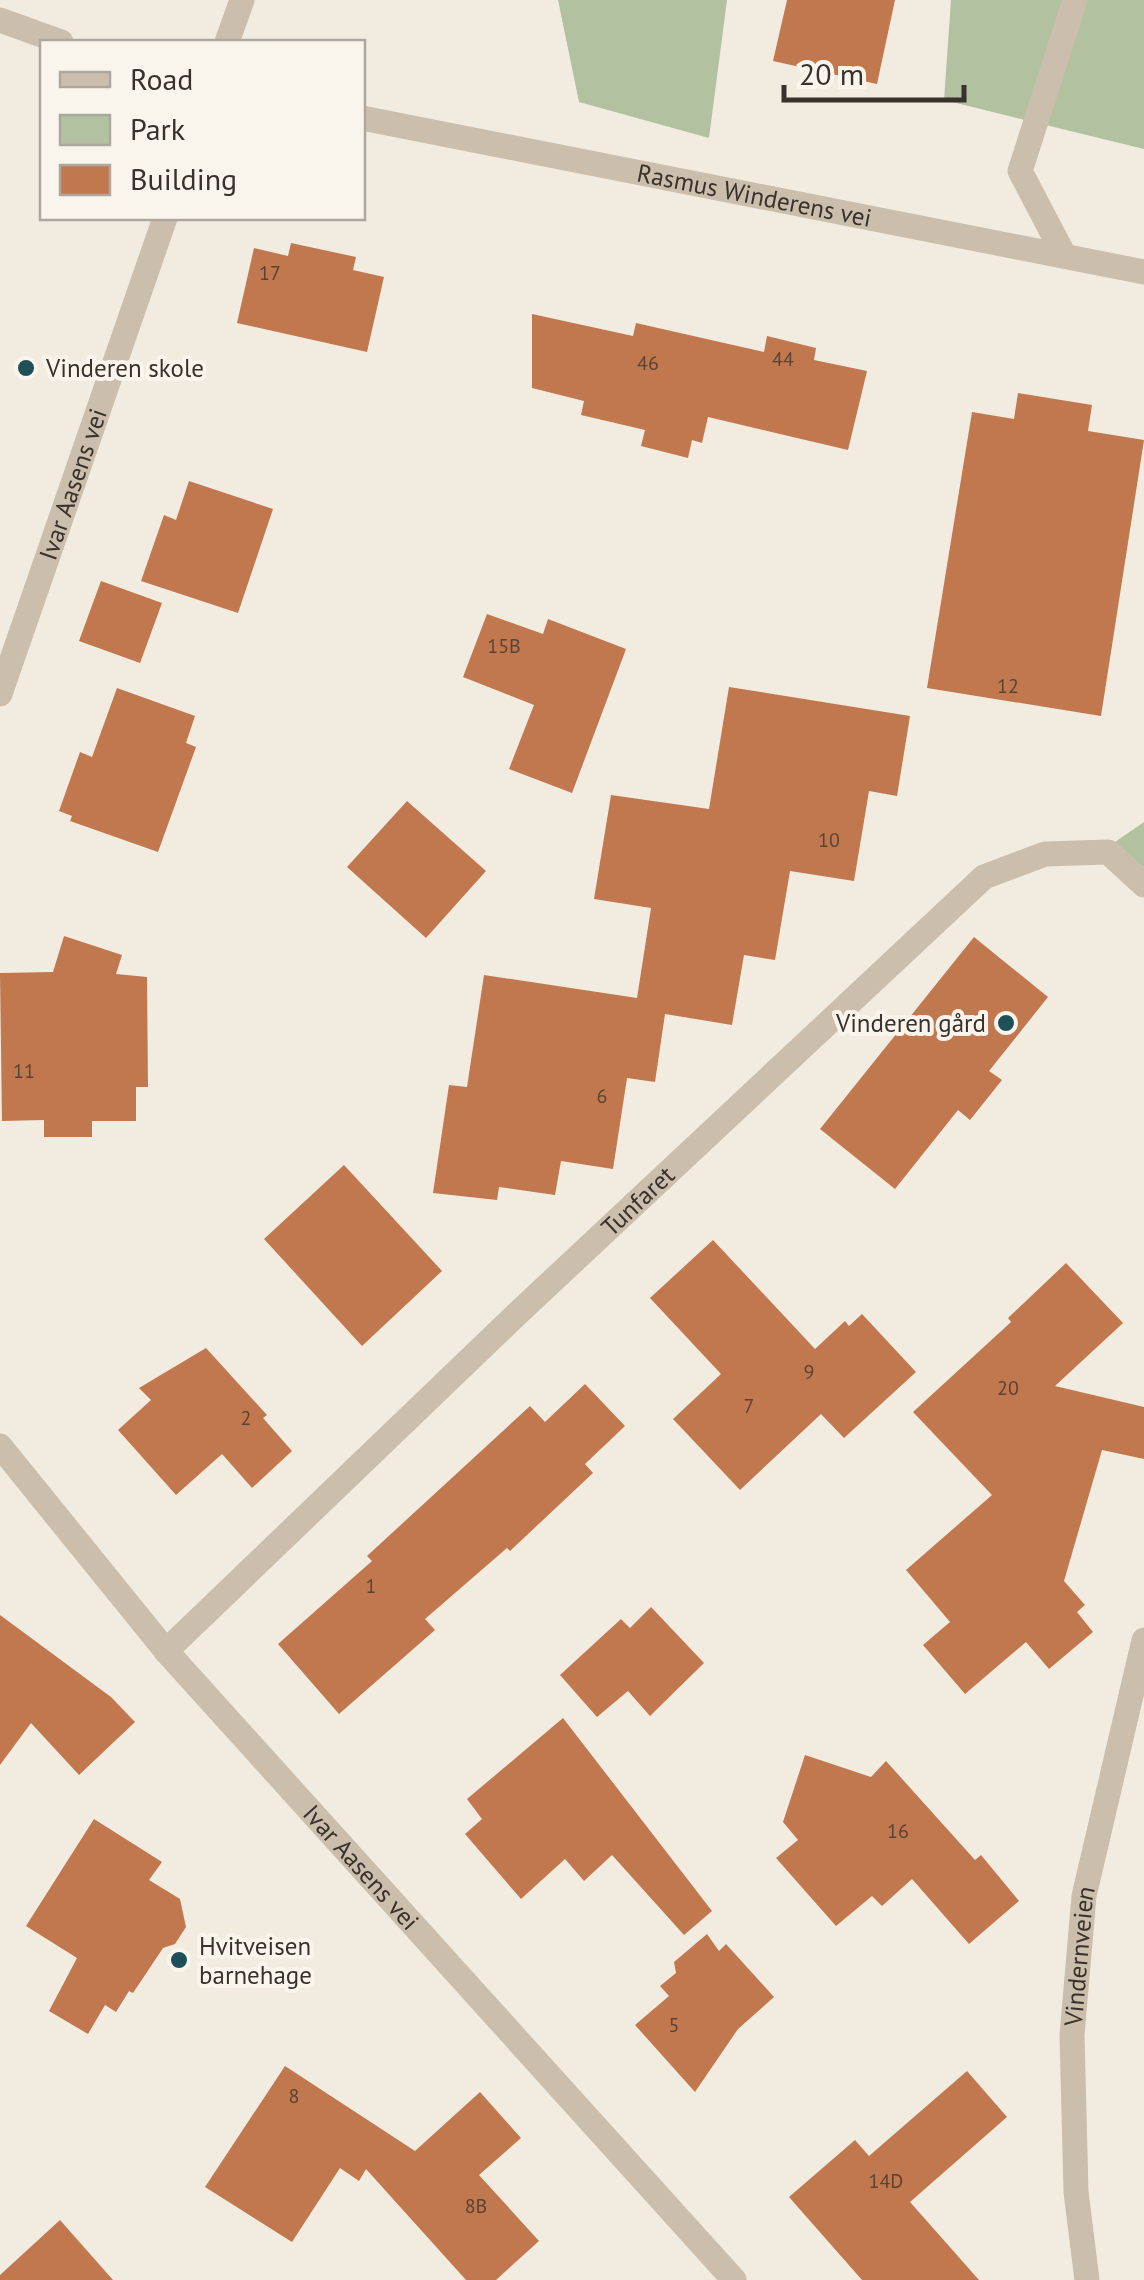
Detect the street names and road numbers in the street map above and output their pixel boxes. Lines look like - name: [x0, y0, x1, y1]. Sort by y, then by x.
- street label: Rasmus Winderens vei: [634, 157, 874, 234]
- street label: Ivar Aasens vei: [32, 404, 114, 564]
- street label: Tunfaret: [595, 1159, 681, 1243]
- street label: Ivar Aasens vei: [296, 1798, 426, 1937]
- street label: Vindernveien: [1057, 1883, 1102, 2028]

